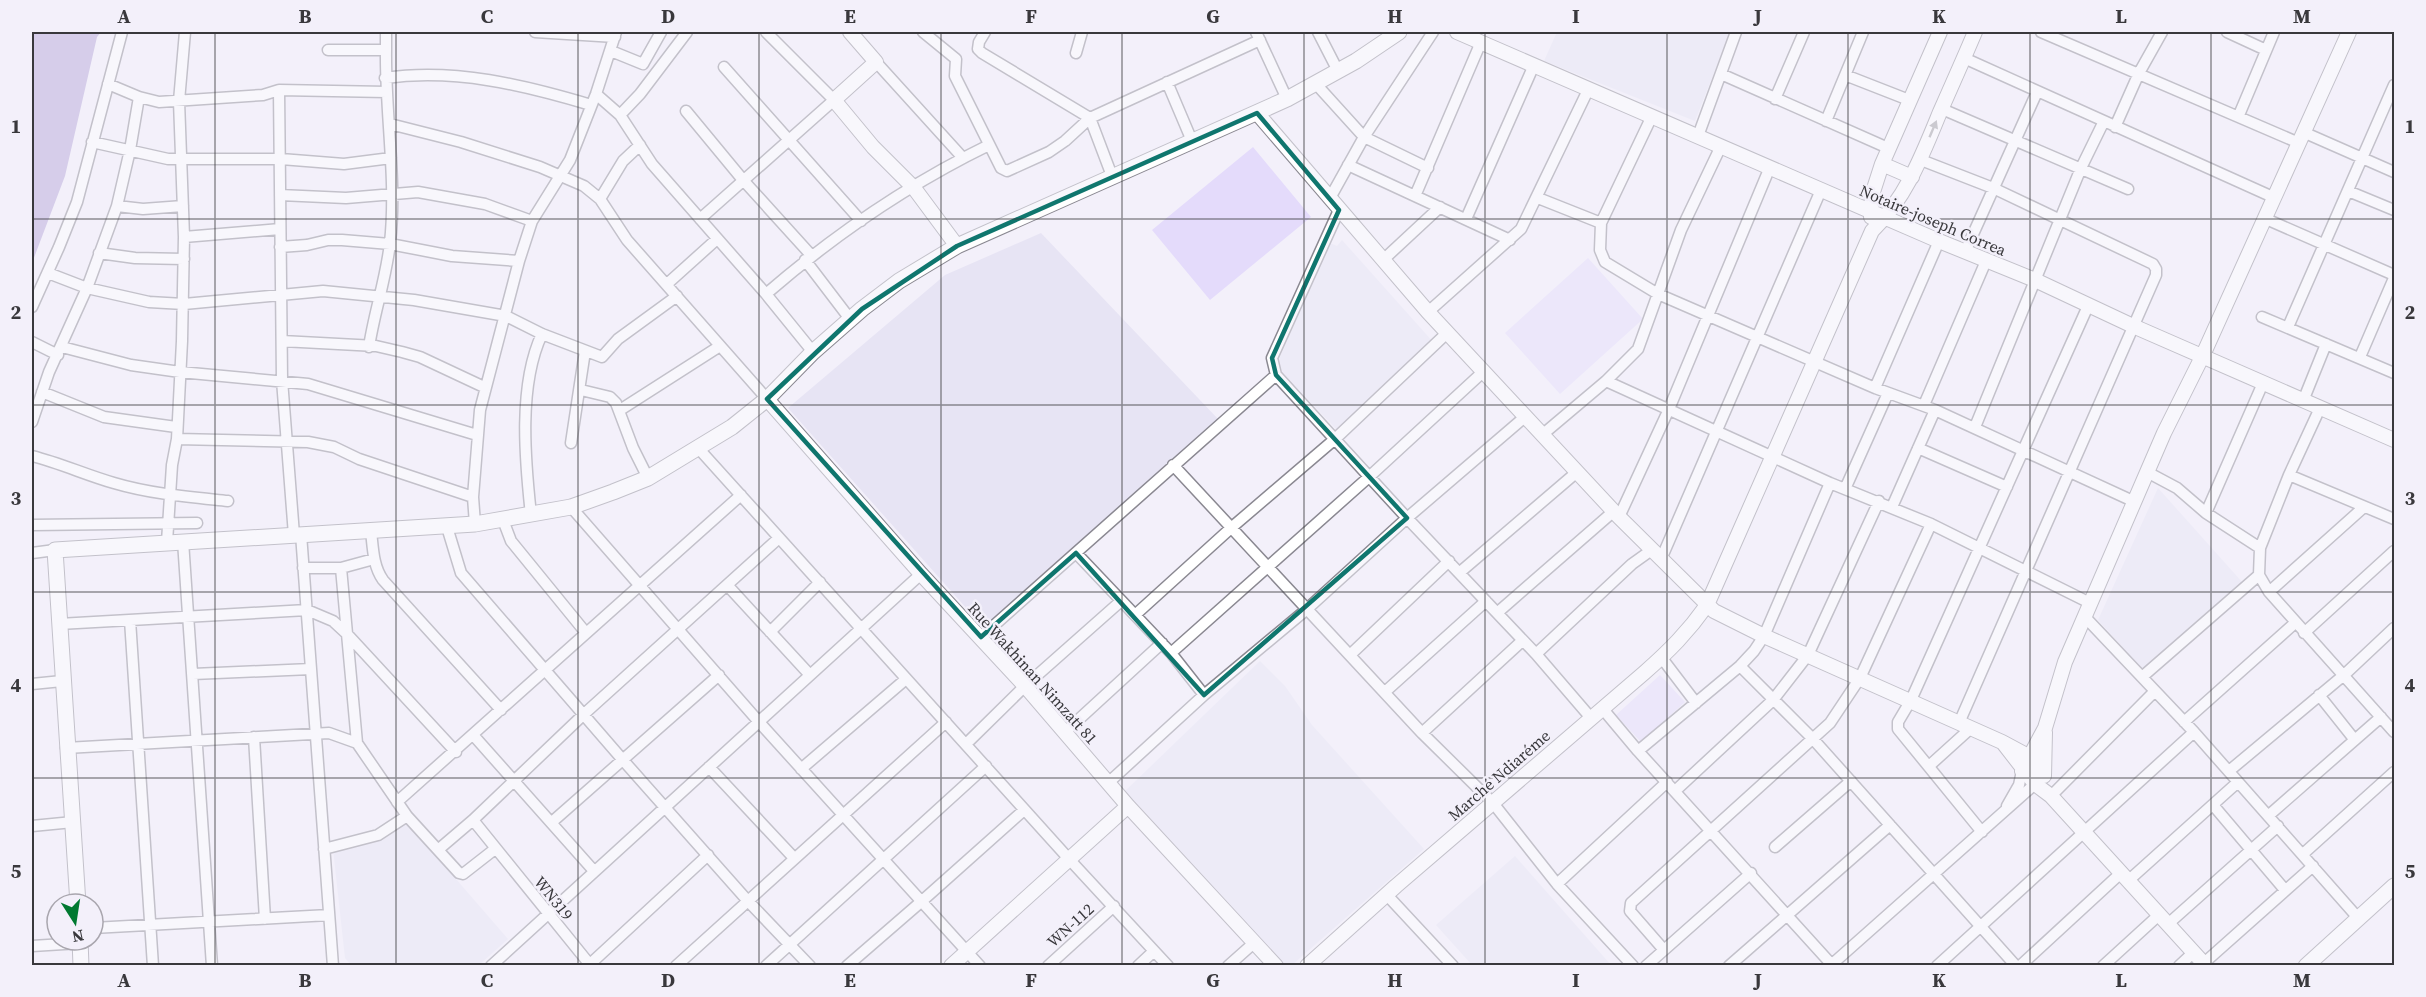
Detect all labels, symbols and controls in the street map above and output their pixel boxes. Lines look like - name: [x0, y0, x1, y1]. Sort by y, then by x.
- text: A: [117, 2, 131, 30]
- text: B: [298, 2, 312, 30]
- text: C: [481, 2, 493, 30]
- text: D: [661, 2, 675, 30]
- text: E: [844, 2, 856, 30]
- text: F: [1025, 2, 1037, 30]
- text: G: [1206, 2, 1220, 30]
- text: H: [1387, 2, 1403, 30]
- text: I: [1572, 2, 1580, 30]
- text: J: [1752, 2, 1762, 30]
- text: K: [1932, 2, 1946, 30]
- text: L: [2115, 2, 2127, 30]
- text: M: [2293, 2, 2311, 30]
- text: 1: [11, 112, 21, 140]
- text: 1: [2405, 112, 2415, 140]
- one-way arrow: [1929, 120, 1938, 138]
- street label: Notaire-joseph Correa: [1856, 179, 2010, 261]
- text: 2: [11, 298, 22, 326]
- text: 2: [2405, 298, 2416, 326]
- text: 3: [11, 484, 22, 512]
- text: 3: [2405, 484, 2416, 512]
- street label: Rue Wakhinan Nimzatt 81: [963, 597, 1103, 749]
- text: 4: [11, 671, 22, 699]
- text: 4: [2405, 671, 2416, 699]
- street label: Marché Ndiaréme: [1443, 724, 1555, 826]
- text: 5: [11, 857, 22, 885]
- text: 5: [2405, 857, 2416, 885]
- street label: WN319: [529, 871, 579, 925]
- north arrow: [45, 892, 105, 952]
- street label: WN-112: [1042, 898, 1098, 952]
- text: N: [70, 925, 86, 949]
- text: A: [117, 966, 131, 994]
- text: B: [298, 966, 312, 994]
- text: C: [481, 966, 493, 994]
- text: D: [661, 966, 675, 994]
- text: E: [844, 966, 856, 994]
- text: F: [1025, 966, 1037, 994]
- text: G: [1206, 966, 1220, 994]
- text: H: [1387, 966, 1403, 994]
- text: I: [1572, 966, 1580, 994]
- text: J: [1752, 966, 1762, 994]
- text: K: [1932, 966, 1946, 994]
- text: L: [2115, 966, 2127, 994]
- text: M: [2293, 966, 2311, 994]

